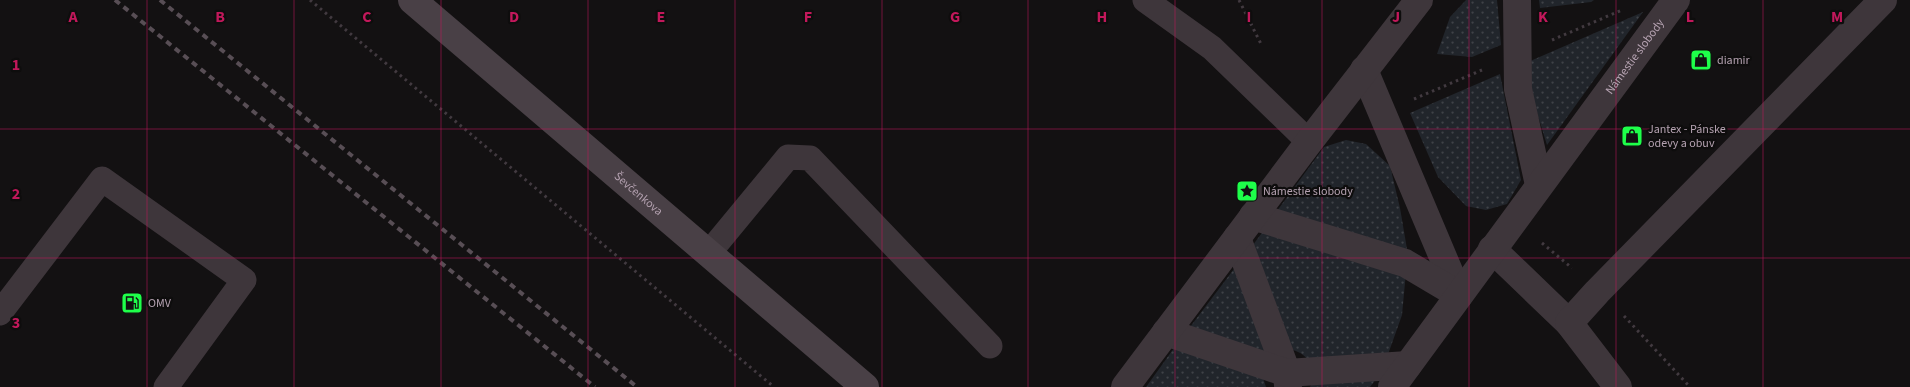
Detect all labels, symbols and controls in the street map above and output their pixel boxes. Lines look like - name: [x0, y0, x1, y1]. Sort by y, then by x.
- text: A: [67, 6, 78, 28]
- text: B: [215, 6, 225, 28]
- text: C: [362, 6, 372, 28]
- text: D: [509, 6, 519, 28]
- text: E: [657, 6, 665, 28]
- text: F: [804, 6, 812, 28]
- text: G: [950, 6, 960, 28]
- text: H: [1097, 6, 1107, 28]
- text: I: [1247, 6, 1251, 28]
- text: J: [1392, 6, 1400, 28]
- text: K: [1538, 6, 1548, 28]
- text: L: [1686, 6, 1694, 28]
- text: M: [1831, 6, 1843, 28]
- street label: Námestie slobody: [1601, 15, 1668, 98]
- shop icon: diamir: [1689, 48, 1713, 72]
- place label: diamir: [1717, 52, 1751, 69]
- text: 1: [12, 54, 20, 76]
- place label: Jantex - Pánske odevy a obuv: [1648, 121, 1726, 152]
- shop icon: Jantex - Pánske odevy a obuv: [1620, 124, 1644, 148]
- street label: Ševčenkova: [610, 168, 667, 219]
- place icon: Námestie slobody: [1235, 179, 1259, 203]
- text: 2: [12, 183, 20, 205]
- place label: Námestie slobody: [1263, 183, 1353, 200]
- fuel station icon: OMV: [120, 291, 144, 315]
- place label: OMV: [148, 295, 172, 312]
- text: 3: [12, 312, 20, 334]

